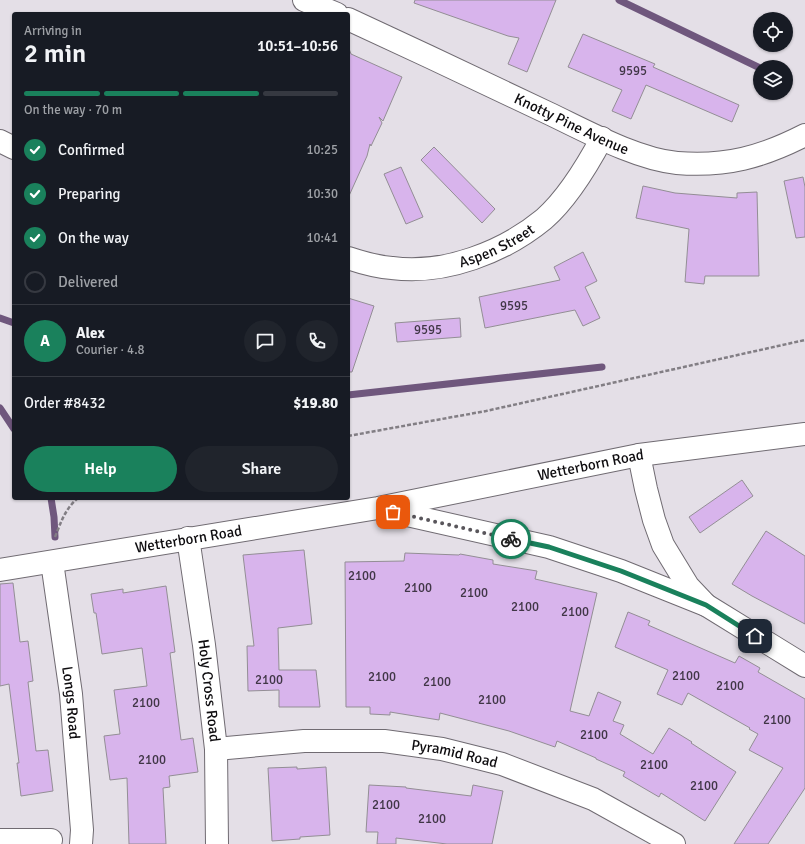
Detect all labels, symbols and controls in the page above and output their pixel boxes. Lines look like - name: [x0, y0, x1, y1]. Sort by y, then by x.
- map controls: [753, 12, 793, 100]
- button: locate: [753, 12, 793, 52]
- text: Arriving in: [24, 23, 82, 39]
- text: 10:51–10:56: [257, 37, 338, 55]
- text: 2 min: [24, 38, 86, 70]
- button: layers: [753, 60, 793, 100]
- house number: 9595: [619, 63, 647, 79]
- street label: Knotty Pine Avenue: [511, 89, 631, 158]
- text: On the way · 70 m: [24, 102, 122, 118]
- icon: check: [24, 139, 46, 161]
- text: Confirmed: [58, 141, 125, 159]
- text: 10:25: [306, 142, 338, 158]
- icon: check: [24, 183, 46, 205]
- text: Preparing: [58, 185, 121, 203]
- text: 10:30: [306, 186, 338, 202]
- street label: Aspen Street: [457, 220, 538, 271]
- icon: check: [24, 227, 46, 249]
- text: On the way: [58, 229, 129, 247]
- text: 10:41: [306, 230, 338, 246]
- text: Delivered: [58, 273, 118, 291]
- house number: 9595: [500, 298, 528, 314]
- button: chat: [244, 320, 286, 362]
- button: phone: [296, 320, 338, 362]
- house number: 9595: [414, 322, 442, 338]
- text: Alex: [76, 324, 105, 342]
- text: A: [40, 332, 50, 350]
- text: Courier · 4.8: [76, 342, 145, 358]
- text: Order #8432: [24, 394, 106, 412]
- text: $19.80: [293, 394, 338, 412]
- street label: Wetterborn Road: [536, 445, 645, 484]
- button: Help: [24, 446, 177, 492]
- button: Share: [185, 446, 338, 492]
- pin: [376, 495, 410, 529]
- icon: bag: [382, 501, 404, 523]
- courier: [491, 519, 531, 559]
- street label: Wetterborn Road: [134, 521, 243, 557]
- icon: bike: [500, 528, 522, 550]
- house number: 2100: [348, 568, 376, 584]
- house number: 2100: [404, 580, 432, 596]
- house number: 2100: [460, 585, 488, 601]
- house number: 2100: [511, 599, 539, 615]
- house number: 2100: [561, 604, 589, 620]
- pin: [738, 619, 772, 653]
- icon: home: [744, 625, 766, 647]
- street label: Holy Cross Road: [194, 638, 224, 743]
- street label: Longs Road: [58, 665, 84, 740]
- house number: 2100: [672, 668, 700, 684]
- house number: 2100: [368, 669, 396, 685]
- house number: 2100: [255, 672, 283, 688]
- house number: 2100: [423, 674, 451, 690]
- house number: 2100: [716, 678, 744, 694]
- house number: 2100: [478, 692, 506, 708]
- house number: 2100: [132, 695, 160, 711]
- house number: 2100: [763, 712, 791, 728]
- house number: 2100: [580, 727, 608, 743]
- street label: Pyramid Road: [410, 736, 500, 772]
- house number: 2100: [138, 752, 166, 768]
- house number: 2100: [640, 757, 668, 773]
- house number: 2100: [690, 778, 718, 794]
- house number: 2100: [372, 797, 400, 813]
- house number: 2100: [418, 811, 446, 827]

